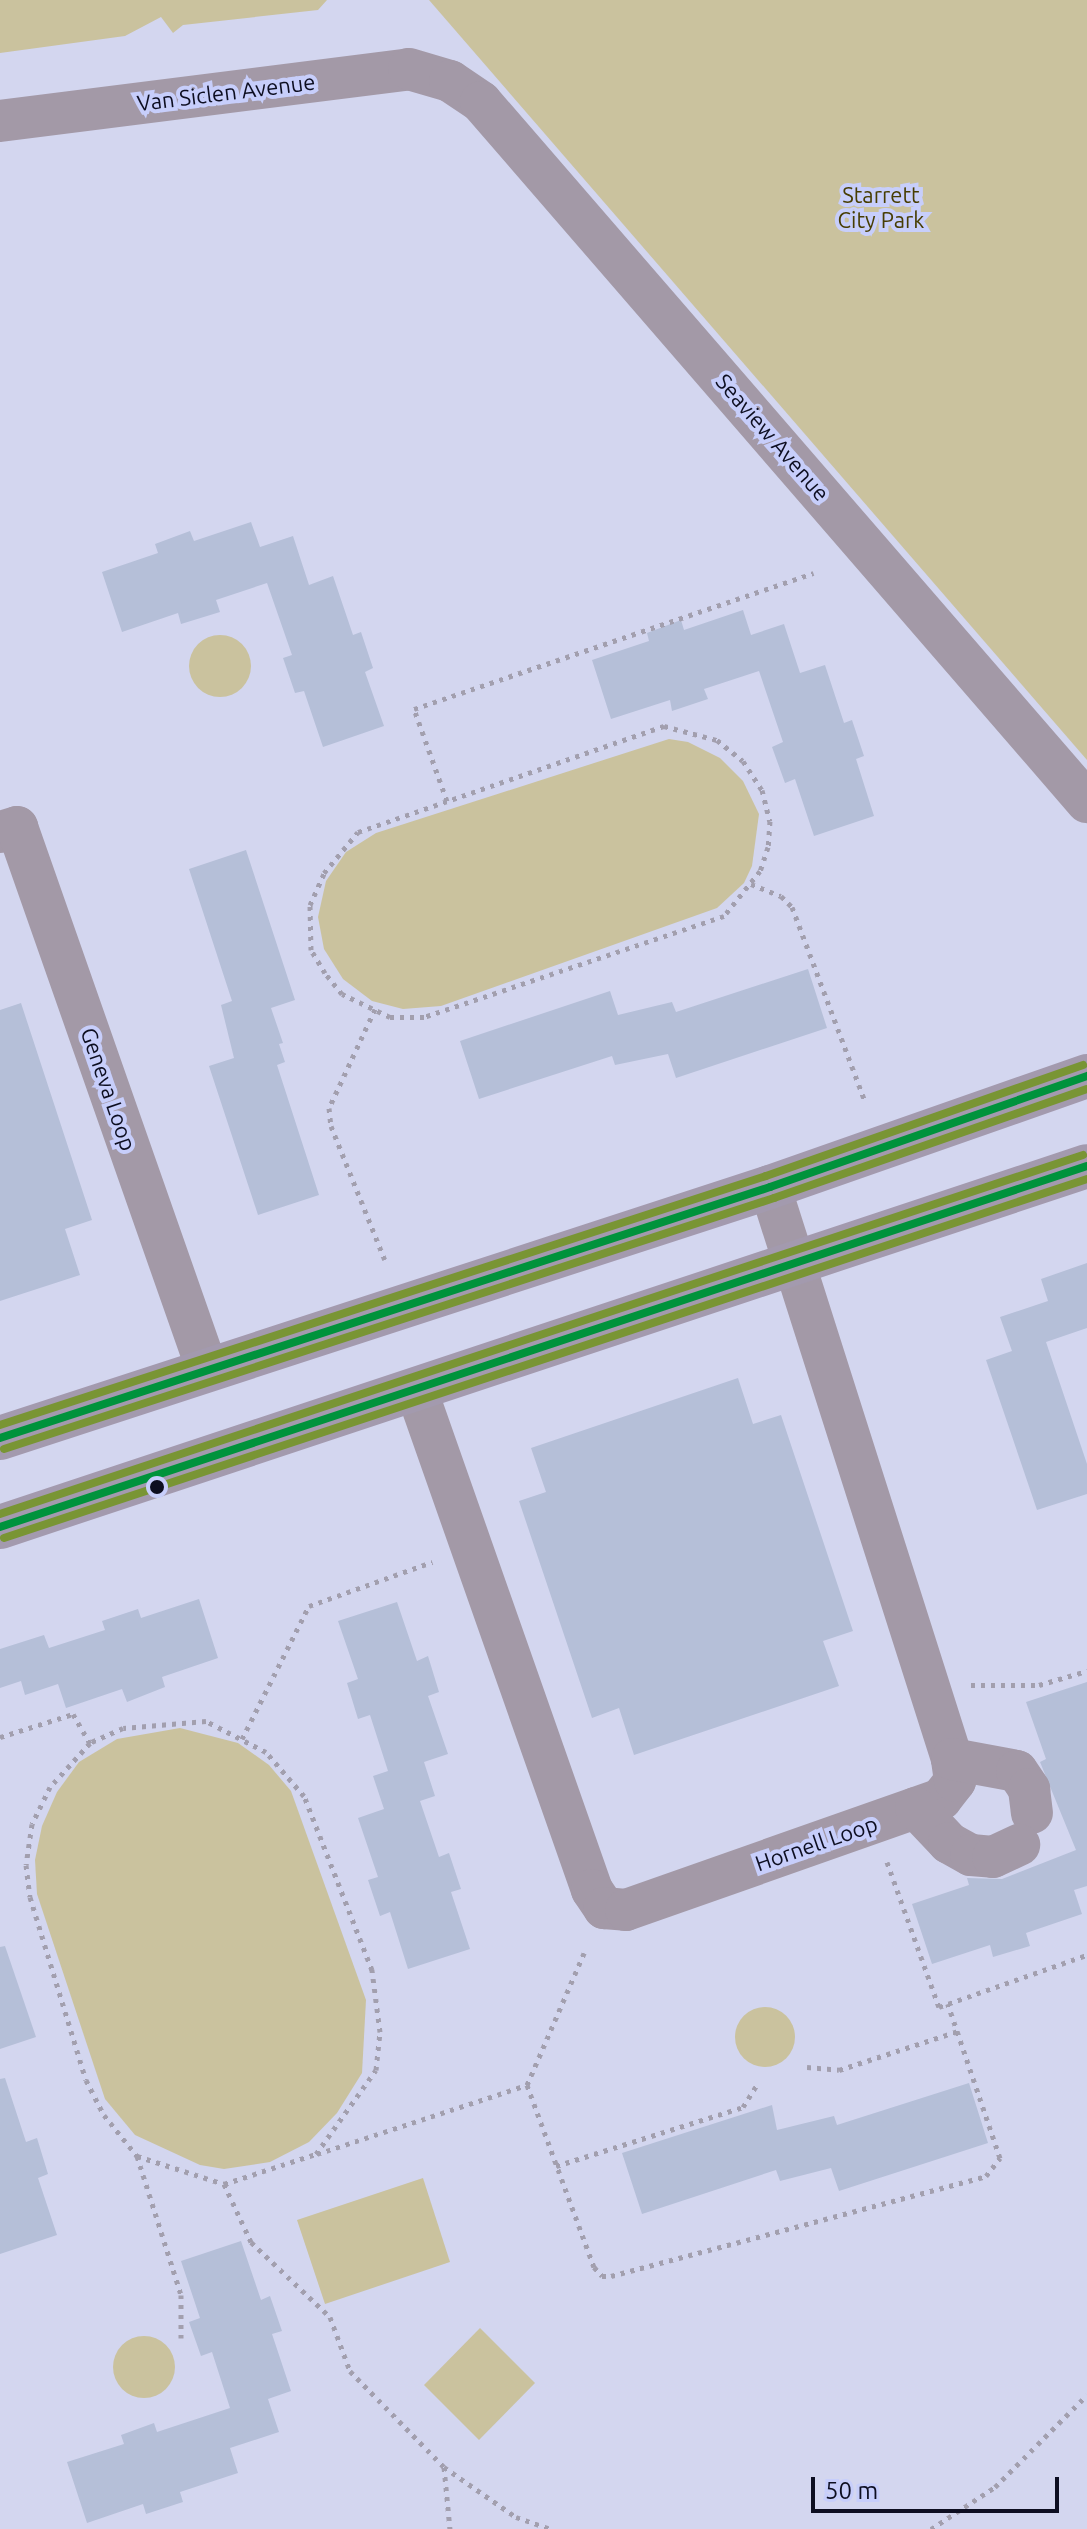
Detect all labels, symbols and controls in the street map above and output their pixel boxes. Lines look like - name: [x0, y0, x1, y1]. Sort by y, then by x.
- street label: Van Siclen Avenue: [135, 68, 317, 116]
- park label: Starrett City Park: [838, 181, 924, 232]
- street label: Seaview Avenue: [711, 368, 835, 506]
- street label: Geneva Loop: [76, 1024, 142, 1154]
- unlabelled marker: [149, 1479, 165, 1495]
- street label: Hornell Loop: [751, 1810, 881, 1876]
- scale bar: [815, 2461, 1063, 2511]
- text: 50 m: [825, 2477, 878, 2504]

